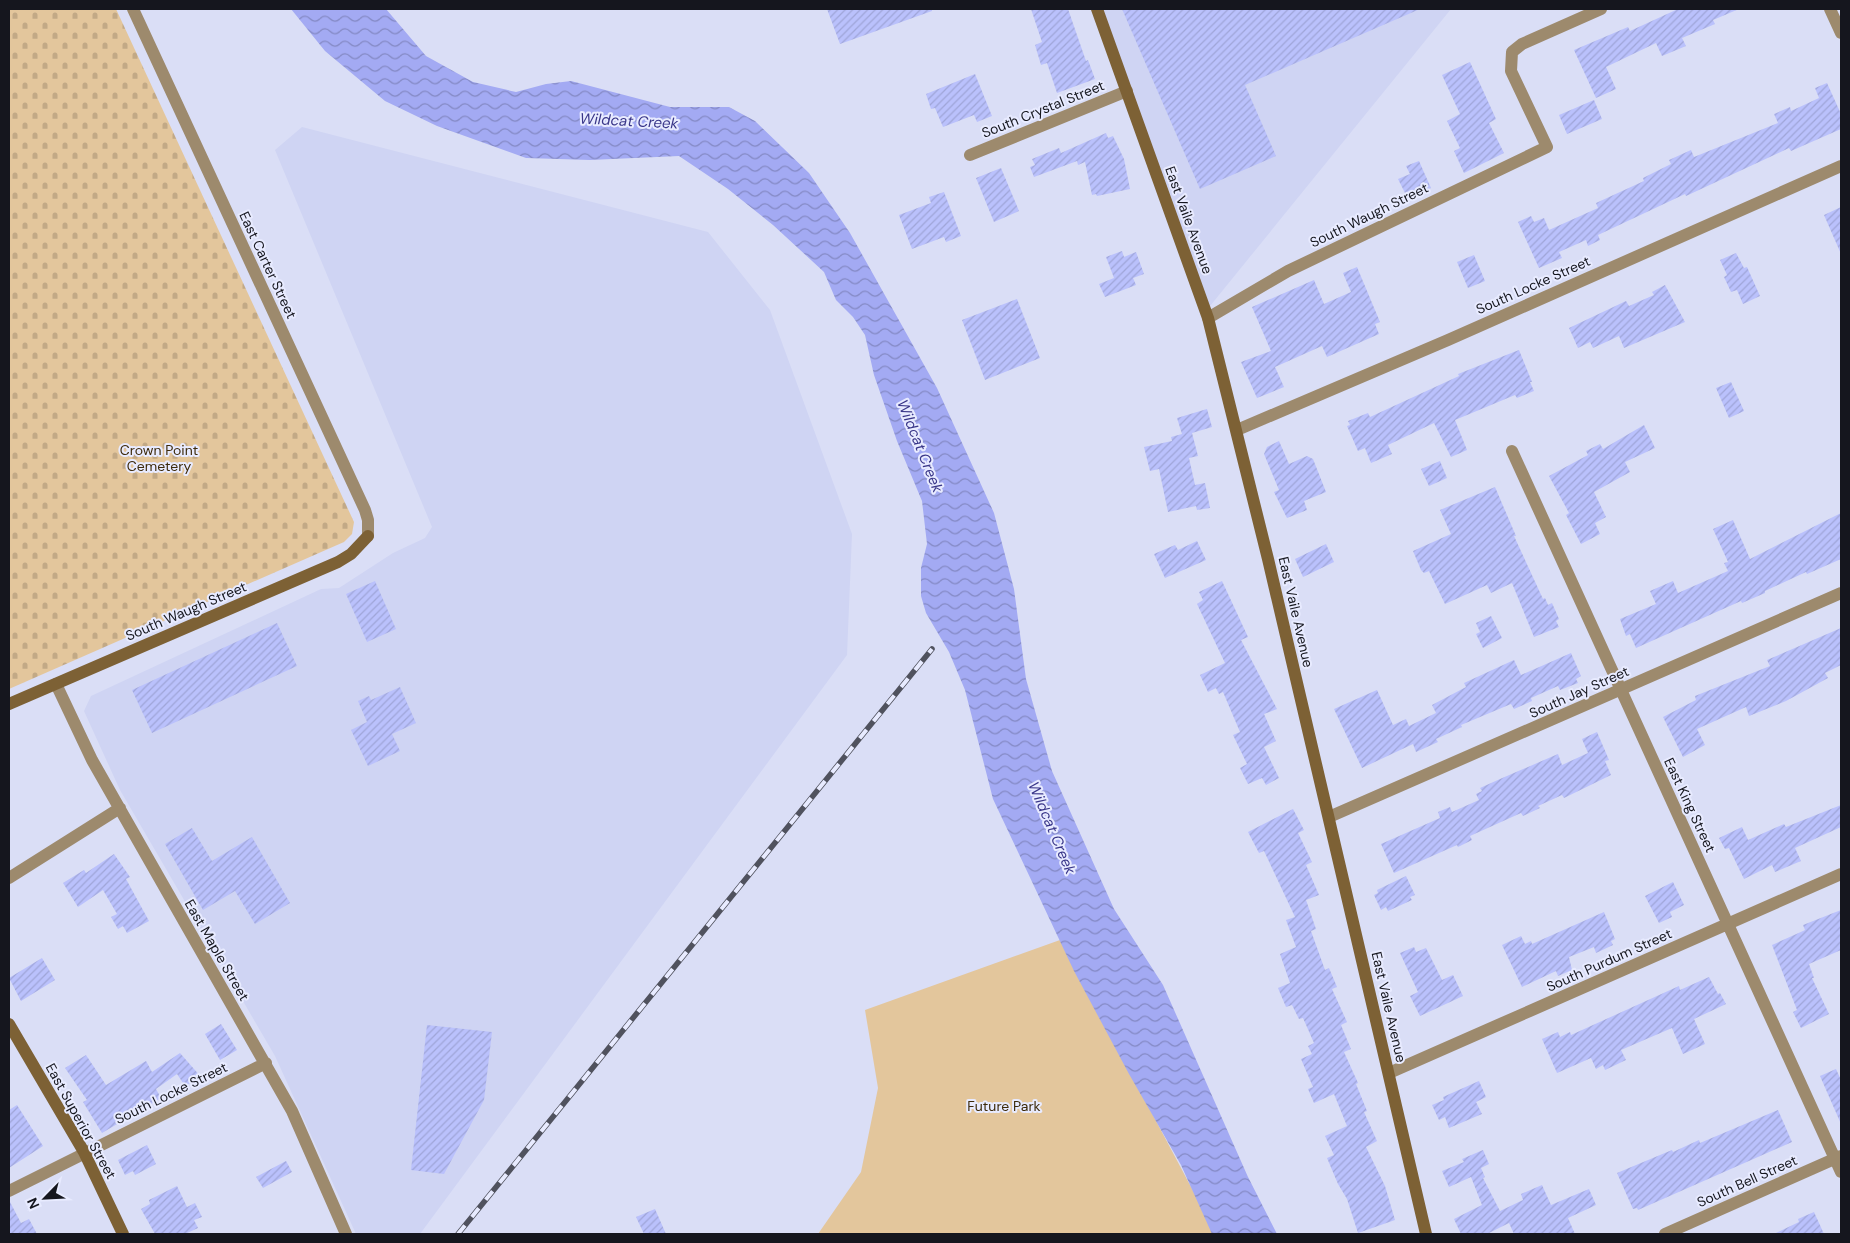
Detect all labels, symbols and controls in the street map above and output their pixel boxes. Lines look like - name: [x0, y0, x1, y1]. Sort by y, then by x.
- street label: South Crystal Street: [979, 76, 1107, 142]
- water label: Wildcat Creek: [579, 108, 679, 134]
- street label: East Vaile Avenue: [1161, 164, 1217, 276]
- street label: South Waugh Street: [1307, 179, 1431, 251]
- street label: East Carter Street: [235, 209, 301, 321]
- street label: South Locke Street: [1473, 252, 1593, 318]
- water label: Wildcat Creek: [892, 397, 948, 496]
- park label: Crown Point Cemetery: [120, 441, 198, 475]
- street label: East Vaile Avenue: [1274, 555, 1318, 669]
- street label: South Waugh Street: [123, 577, 249, 645]
- street label: South Jay Street: [1526, 662, 1632, 722]
- street label: East King Street: [1660, 755, 1720, 855]
- water label: Wildcat Creek: [1024, 779, 1081, 878]
- street label: East Maple Street: [181, 896, 253, 1004]
- street label: South Purdum Street: [1543, 924, 1675, 996]
- street label: East Vaile Avenue: [1367, 950, 1411, 1064]
- street label: South Locke Street: [112, 1058, 230, 1128]
- street label: East Superior Street: [42, 1060, 120, 1182]
- park label: Future Park: [967, 1097, 1041, 1115]
- street label: South Bell Street: [1694, 1151, 1800, 1211]
- north arrow: [20, 1173, 70, 1223]
- text: N: [23, 1195, 43, 1212]

